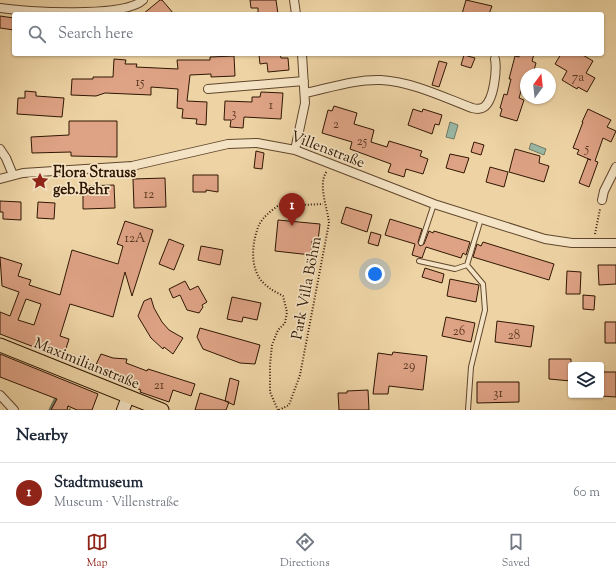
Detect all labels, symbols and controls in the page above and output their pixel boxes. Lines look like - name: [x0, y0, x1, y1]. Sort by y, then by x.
- search box: [12, 12, 604, 56]
- icon: search: [26, 23, 48, 45]
- text: Search here: [58, 24, 133, 45]
- north arrow: [520, 68, 556, 104]
- house number: 7a: [572, 69, 584, 87]
- house number: 15: [136, 74, 145, 92]
- house number: 1: [269, 97, 274, 115]
- house number: 3: [231, 105, 237, 123]
- house number: 2: [333, 116, 339, 134]
- street label: Villenstraße: [287, 127, 368, 174]
- house number: 25: [357, 133, 368, 151]
- house number: 5: [584, 140, 590, 158]
- place label: Flora Strauss geb.Behr: [53, 163, 136, 201]
- place icon: Flora Strauss geb.Behr: [30, 171, 50, 191]
- house number: 12: [144, 186, 154, 204]
- pin: 1: [279, 193, 305, 226]
- house number: 12A: [124, 230, 146, 248]
- street label: Park Villa Böhm: [287, 234, 328, 342]
- your location: [365, 264, 385, 284]
- house number: 26: [453, 323, 465, 341]
- house number: 28: [508, 327, 520, 345]
- street label: Maximilianstraße: [30, 334, 143, 395]
- house number: 29: [403, 357, 415, 375]
- map controls: [568, 362, 604, 398]
- button: layers: [568, 362, 604, 398]
- house number: 21: [154, 377, 165, 395]
- house number: 31: [493, 385, 503, 403]
- text: Nearby: [16, 424, 68, 448]
- text: Stadtmuseum: [54, 473, 143, 494]
- text: 1: [27, 484, 31, 502]
- text: 60 m: [573, 484, 600, 502]
- text: Museum · Villenstraße: [54, 494, 179, 512]
- tab: Map: [86, 531, 108, 571]
- tab: Directions: [280, 531, 330, 571]
- tab: Saved: [502, 531, 530, 571]

